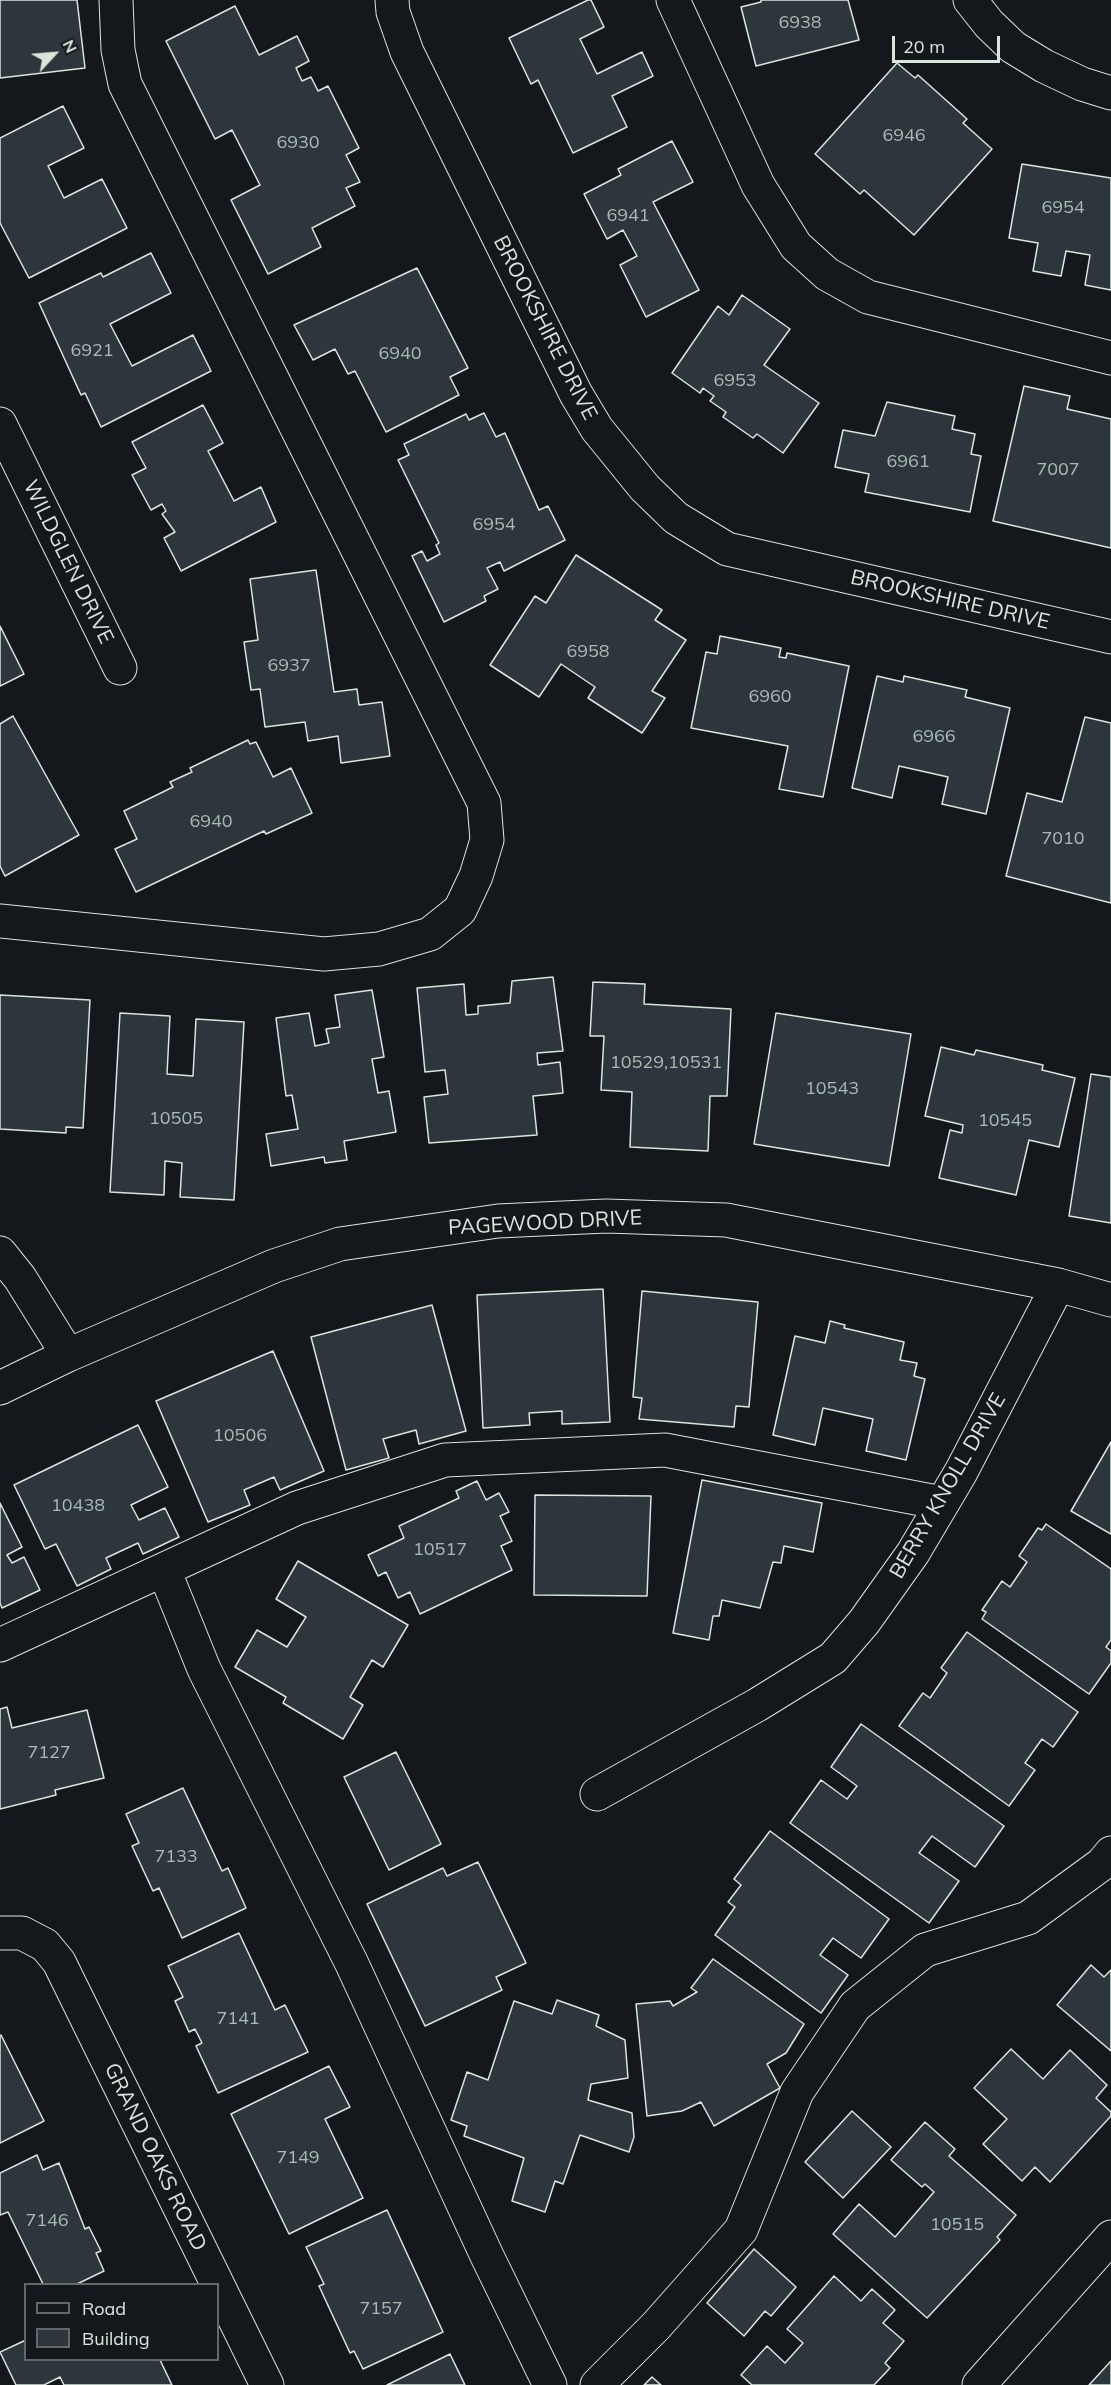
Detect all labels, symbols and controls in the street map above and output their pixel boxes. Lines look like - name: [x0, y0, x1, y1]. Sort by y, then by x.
- house number: 6938: [778, 12, 822, 34]
- north arrow: [24, 24, 84, 84]
- scale bar: [895, 24, 1003, 62]
- text: 20 m: [903, 35, 945, 58]
- text: N: [59, 36, 82, 56]
- house number: 6946: [882, 125, 926, 147]
- house number: 6930: [276, 132, 320, 154]
- house number: 6954: [1041, 197, 1085, 219]
- house number: 6941: [606, 205, 650, 227]
- street label: BROOKSHIRE DRIVE: [488, 232, 602, 424]
- house number: 6921: [70, 340, 114, 362]
- house number: 6940: [378, 343, 422, 365]
- house number: 6953: [713, 370, 757, 392]
- house number: 6961: [886, 451, 930, 473]
- house number: 7007: [1036, 459, 1080, 481]
- street label: WILDGLEN DRIVE: [17, 476, 119, 648]
- house number: 6954: [472, 514, 516, 536]
- street label: BROOKSHIRE DRIVE: [848, 565, 1052, 635]
- house number: 6958: [566, 641, 610, 663]
- house number: 6937: [267, 655, 311, 677]
- house number: 6960: [748, 686, 792, 708]
- house number: 6966: [912, 726, 956, 748]
- house number: 6940: [189, 811, 233, 833]
- house number: 7010: [1041, 828, 1085, 850]
- house number: 10529,10531: [610, 1052, 722, 1074]
- house number: 10543: [805, 1078, 859, 1100]
- house number: 10505: [149, 1108, 203, 1130]
- house number: 10545: [978, 1110, 1032, 1132]
- street label: PAGEWOOD DRIVE: [447, 1205, 643, 1241]
- street label: BERRY KNOLL DRIVE: [885, 1389, 1011, 1583]
- house number: 10506: [213, 1425, 267, 1447]
- house number: 10438: [51, 1495, 105, 1517]
- house number: 10517: [413, 1539, 467, 1561]
- house number: 7127: [27, 1742, 71, 1764]
- house number: 7133: [154, 1846, 198, 1868]
- house number: 7141: [216, 2008, 260, 2030]
- street label: GRAND OAKS ROAD: [98, 2059, 212, 2255]
- house number: 7149: [276, 2147, 320, 2169]
- house number: 7146: [25, 2210, 69, 2232]
- house number: 10515: [930, 2214, 984, 2236]
- legend: [24, 2283, 219, 2361]
- text: Road: [82, 2297, 126, 2320]
- house number: 7157: [359, 2298, 403, 2320]
- text: Building: [82, 2327, 150, 2350]

